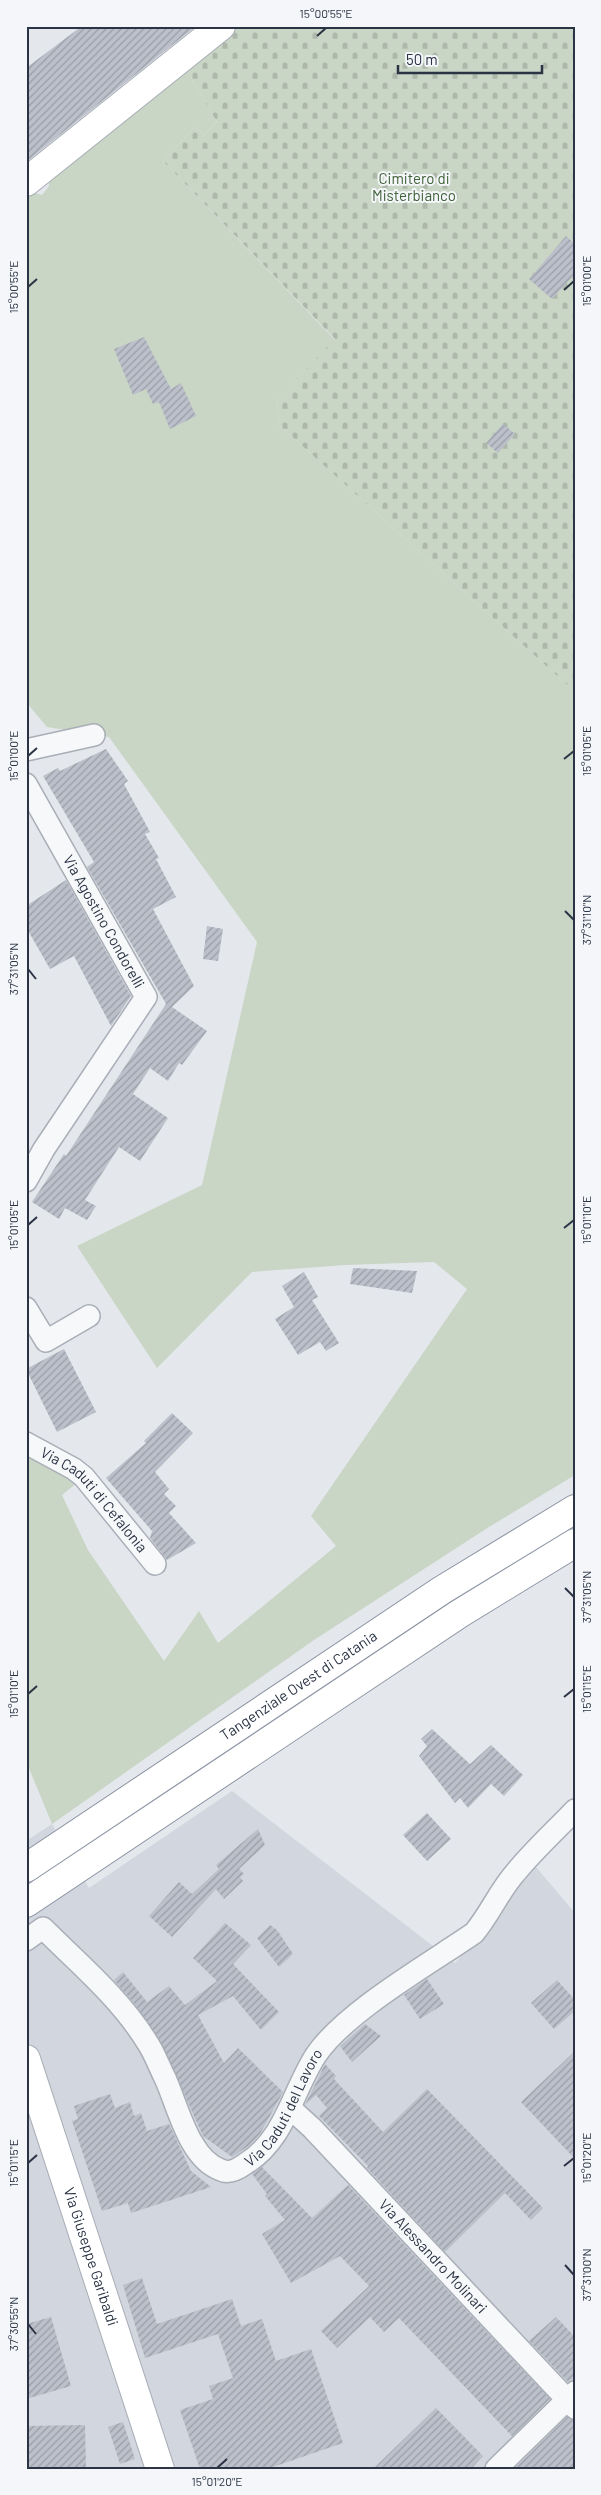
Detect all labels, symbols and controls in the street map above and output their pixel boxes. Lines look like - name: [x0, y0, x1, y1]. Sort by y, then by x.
- text: 15°00'55"E: [300, 6, 352, 20]
- scale bar: [398, 42, 542, 74]
- text: 50 m: [406, 50, 438, 68]
- park label: Cimitero di Misterbianco: [372, 169, 456, 204]
- text: 15°01'00"E: [579, 255, 593, 307]
- text: 15°00'55"E: [6, 261, 20, 313]
- text: 15°01'05"E: [579, 726, 593, 776]
- text: 15°01'00"E: [6, 730, 20, 782]
- street label: Via Agostino Condorelli: [60, 851, 149, 991]
- text: 37°31'10"N: [579, 895, 593, 945]
- text: 37°31'05"N: [6, 943, 20, 995]
- text: 15°01'10"E: [579, 1196, 593, 1244]
- text: 15°01'05"E: [6, 1200, 20, 1250]
- street label: Via Caduti di Cefalonia: [38, 1443, 152, 1556]
- text: 37°31'05"N: [579, 1571, 593, 1623]
- street label: Tangenziale Ovest di Catania: [216, 1626, 380, 1744]
- text: 15°01'15"E: [579, 1665, 593, 1713]
- text: 15°01'10"E: [6, 1670, 20, 1718]
- street label: Via Caduti del Lavoro: [241, 2045, 326, 2170]
- text: 15°01'20"E: [579, 2133, 593, 2183]
- text: 15°01'15"E: [6, 2139, 20, 2187]
- street label: Via Giuseppe Garibaldi: [61, 2185, 123, 2328]
- street label: Via Alessandro Molinari: [376, 2195, 491, 2317]
- text: 37°31'00"N: [579, 2248, 593, 2302]
- text: 37°30'55"N: [6, 2297, 20, 2351]
- text: 15°01'20"E: [192, 2474, 242, 2488]

